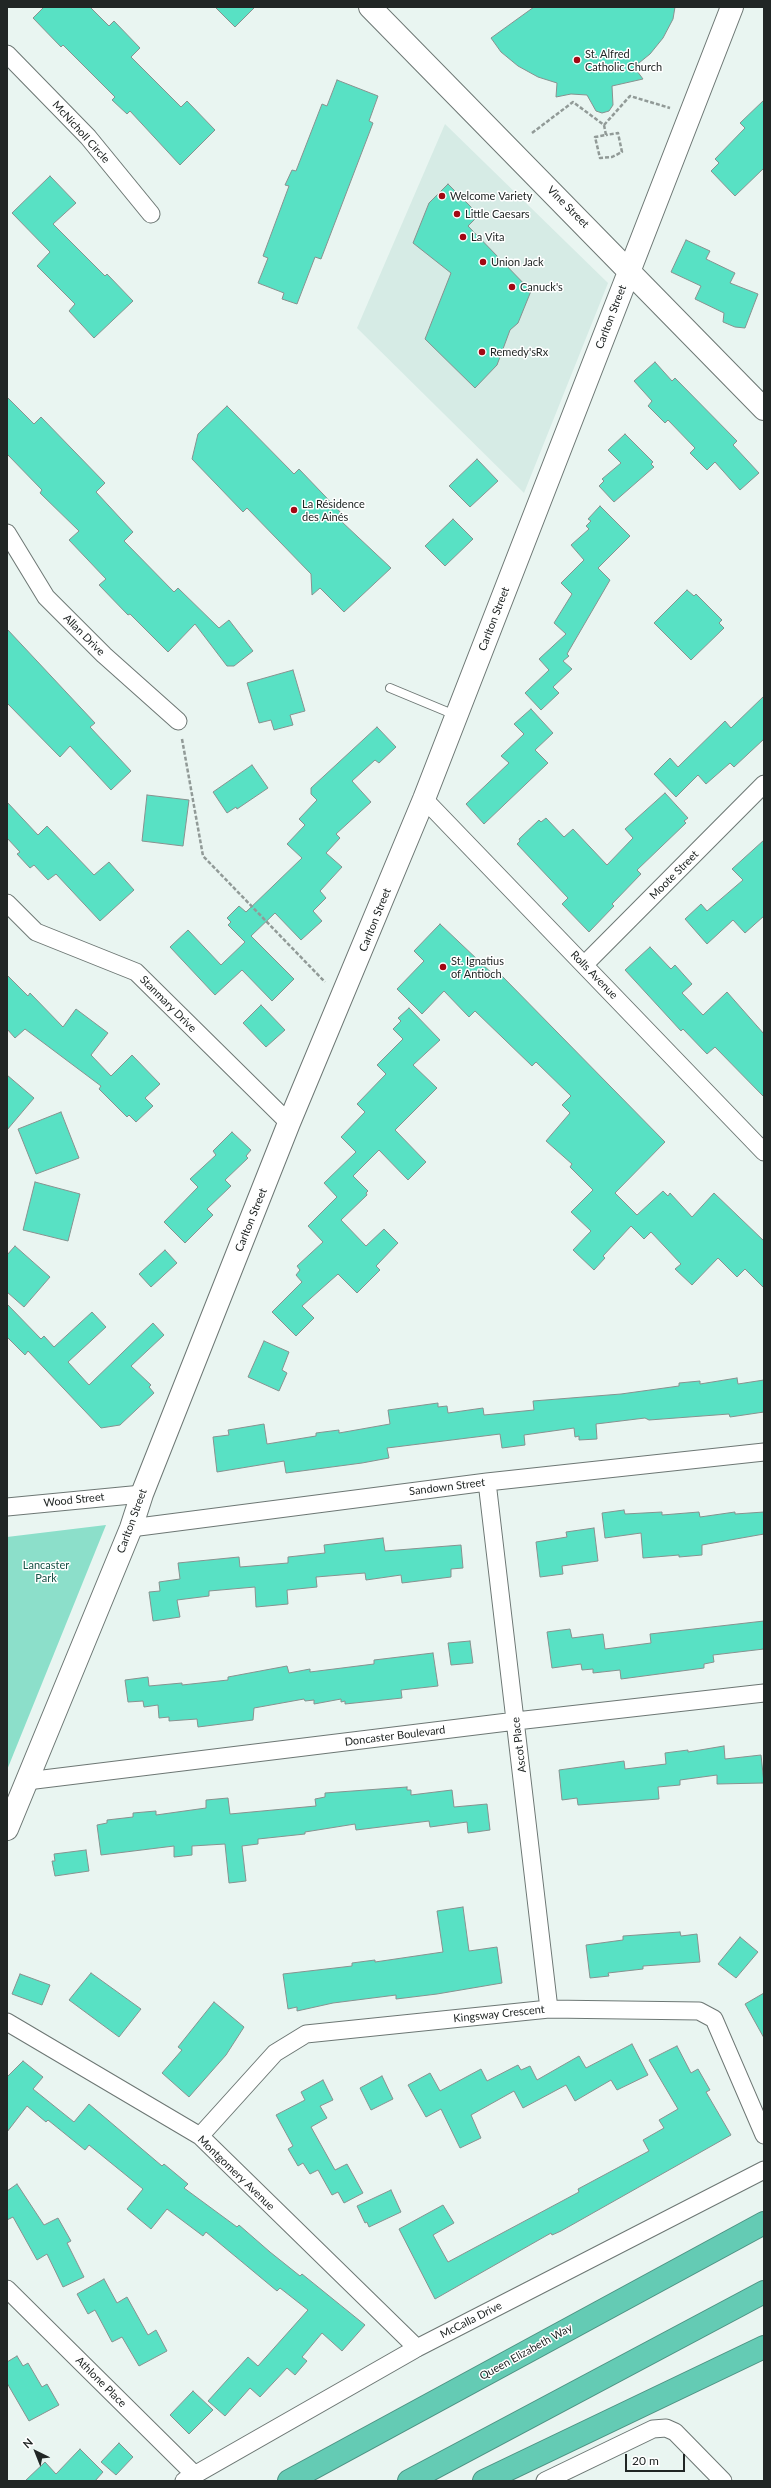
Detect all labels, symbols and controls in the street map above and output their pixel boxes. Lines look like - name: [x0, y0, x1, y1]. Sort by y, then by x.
- place label: St. Alfred Catholic Church: [585, 47, 662, 73]
- marker: St. Alfred Catholic Church: [572, 55, 582, 65]
- street label: McNicholl Circle: [50, 98, 112, 166]
- street label: Vine Street: [544, 183, 592, 231]
- place label: Welcome Variety: [450, 189, 532, 203]
- marker: Welcome Variety: [437, 191, 447, 201]
- place label: Little Caesars: [465, 207, 530, 221]
- marker: Little Caesars: [452, 209, 462, 219]
- place label: La Vita: [471, 230, 504, 244]
- marker: La Vita: [458, 232, 468, 242]
- place label: Union Jack: [491, 255, 544, 269]
- marker: Union Jack: [478, 257, 488, 267]
- place label: Canuck's: [520, 280, 563, 294]
- marker: Canuck's: [507, 282, 517, 292]
- street label: Carlton Street: [593, 283, 629, 351]
- place label: Remedy'sRx: [490, 345, 548, 359]
- marker: Remedy'sRx: [477, 347, 487, 357]
- place label: La Résidence des Ainés: [302, 497, 365, 523]
- marker: La Résidence des Ainés: [289, 505, 299, 515]
- street label: Carlton Street: [476, 585, 512, 653]
- street label: Allan Drive: [61, 612, 107, 658]
- street label: Moote Street: [647, 848, 701, 902]
- street label: Carlton Street: [356, 886, 394, 954]
- street label: Rolls Avenue: [568, 948, 620, 1002]
- place label: St. Ignatius of Antioch: [451, 954, 504, 980]
- marker: St. Ignatius of Antioch: [438, 962, 448, 972]
- street label: Stanmary Drive: [137, 973, 199, 1035]
- street label: Carlton Street: [232, 1186, 270, 1254]
- street label: Sandown Street: [408, 1476, 486, 1498]
- street label: Carlton Street: [114, 1487, 150, 1555]
- street label: Wood Street: [43, 1490, 105, 1510]
- park label: Lancaster Park: [23, 1558, 69, 1584]
- street label: Ascot Place: [509, 1716, 529, 1774]
- street label: Doncaster Boulevard: [344, 1723, 446, 1749]
- street label: Kingsway Crescent: [453, 2003, 545, 2025]
- street label: Montgomery Avenue: [195, 2133, 277, 2213]
- street label: McCalla Drive: [438, 2299, 504, 2341]
- street label: Queen Elizabeth Way: [477, 2321, 575, 2383]
- street label: Athlone Place: [73, 2354, 129, 2410]
- north arrow: [16, 2432, 56, 2472]
- text: N: [20, 2435, 35, 2451]
- scale bar: [627, 2446, 687, 2472]
- text: 20 m: [632, 2453, 659, 2468]

